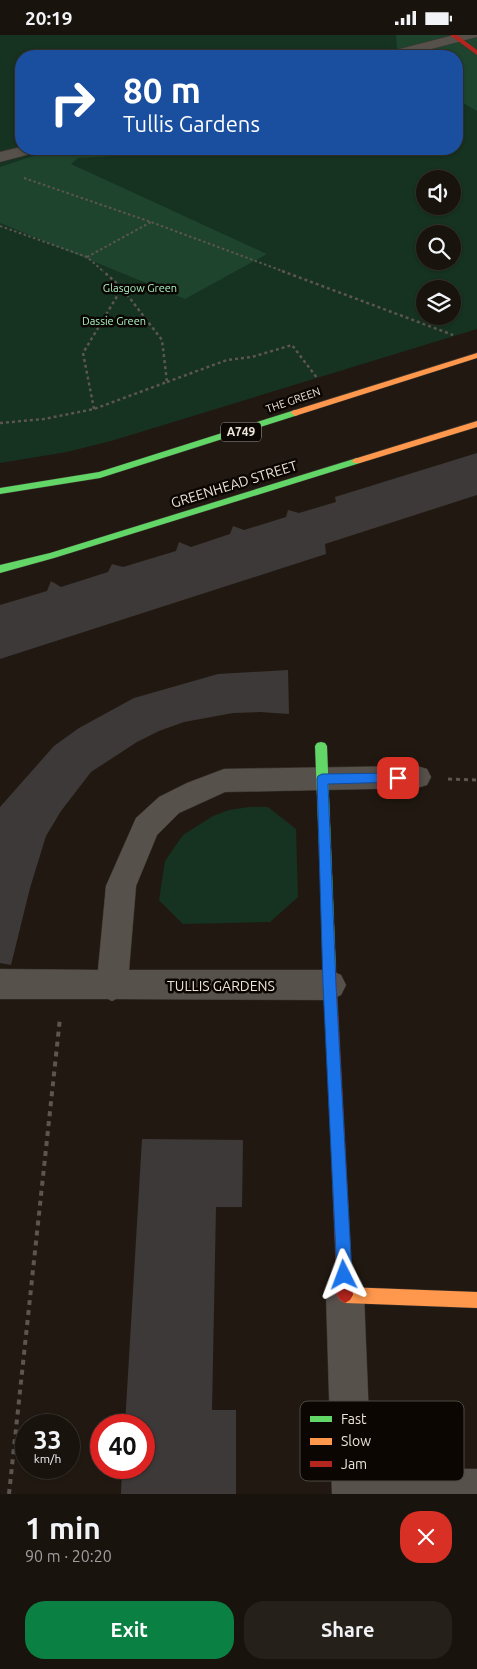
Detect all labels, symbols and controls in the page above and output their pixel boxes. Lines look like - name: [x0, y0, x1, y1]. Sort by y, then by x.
- text: 20:19: [25, 7, 73, 29]
- icon: right: [40, 70, 105, 135]
- text: 80 m: [123, 70, 201, 110]
- text: Tullis Gardens: [123, 111, 260, 136]
- map controls: [416, 170, 461, 325]
- button: sound: [416, 170, 461, 215]
- button: search: [416, 225, 461, 270]
- button: layers: [416, 280, 461, 325]
- park label: Glasgow Green: [103, 282, 177, 294]
- park label: Dassie Green: [82, 315, 146, 327]
- street label: THE GREEN: [264, 385, 322, 415]
- road number: A749: [221, 423, 261, 442]
- street label: GREENHEAD STREET: [169, 457, 299, 511]
- pin: [377, 757, 419, 799]
- icon: arrive: [384, 764, 412, 792]
- street label: TULLIS GARDENS: [167, 978, 275, 994]
- position arrow: [317, 1248, 369, 1300]
- legend: [300, 1401, 464, 1481]
- text: Fast: [341, 1411, 367, 1427]
- speed limit sign: 40: [90, 1414, 155, 1479]
- text: 33: [33, 1426, 62, 1454]
- text: Slow: [341, 1433, 371, 1449]
- text: km/h: [34, 1452, 61, 1465]
- text: Jam: [341, 1456, 367, 1472]
- text: 1 min: [25, 1511, 101, 1545]
- button: close: [400, 1511, 452, 1563]
- text: 90 m · 20:20: [25, 1547, 112, 1565]
- button: Exit: [25, 1601, 234, 1659]
- button: Share: [244, 1601, 452, 1659]

